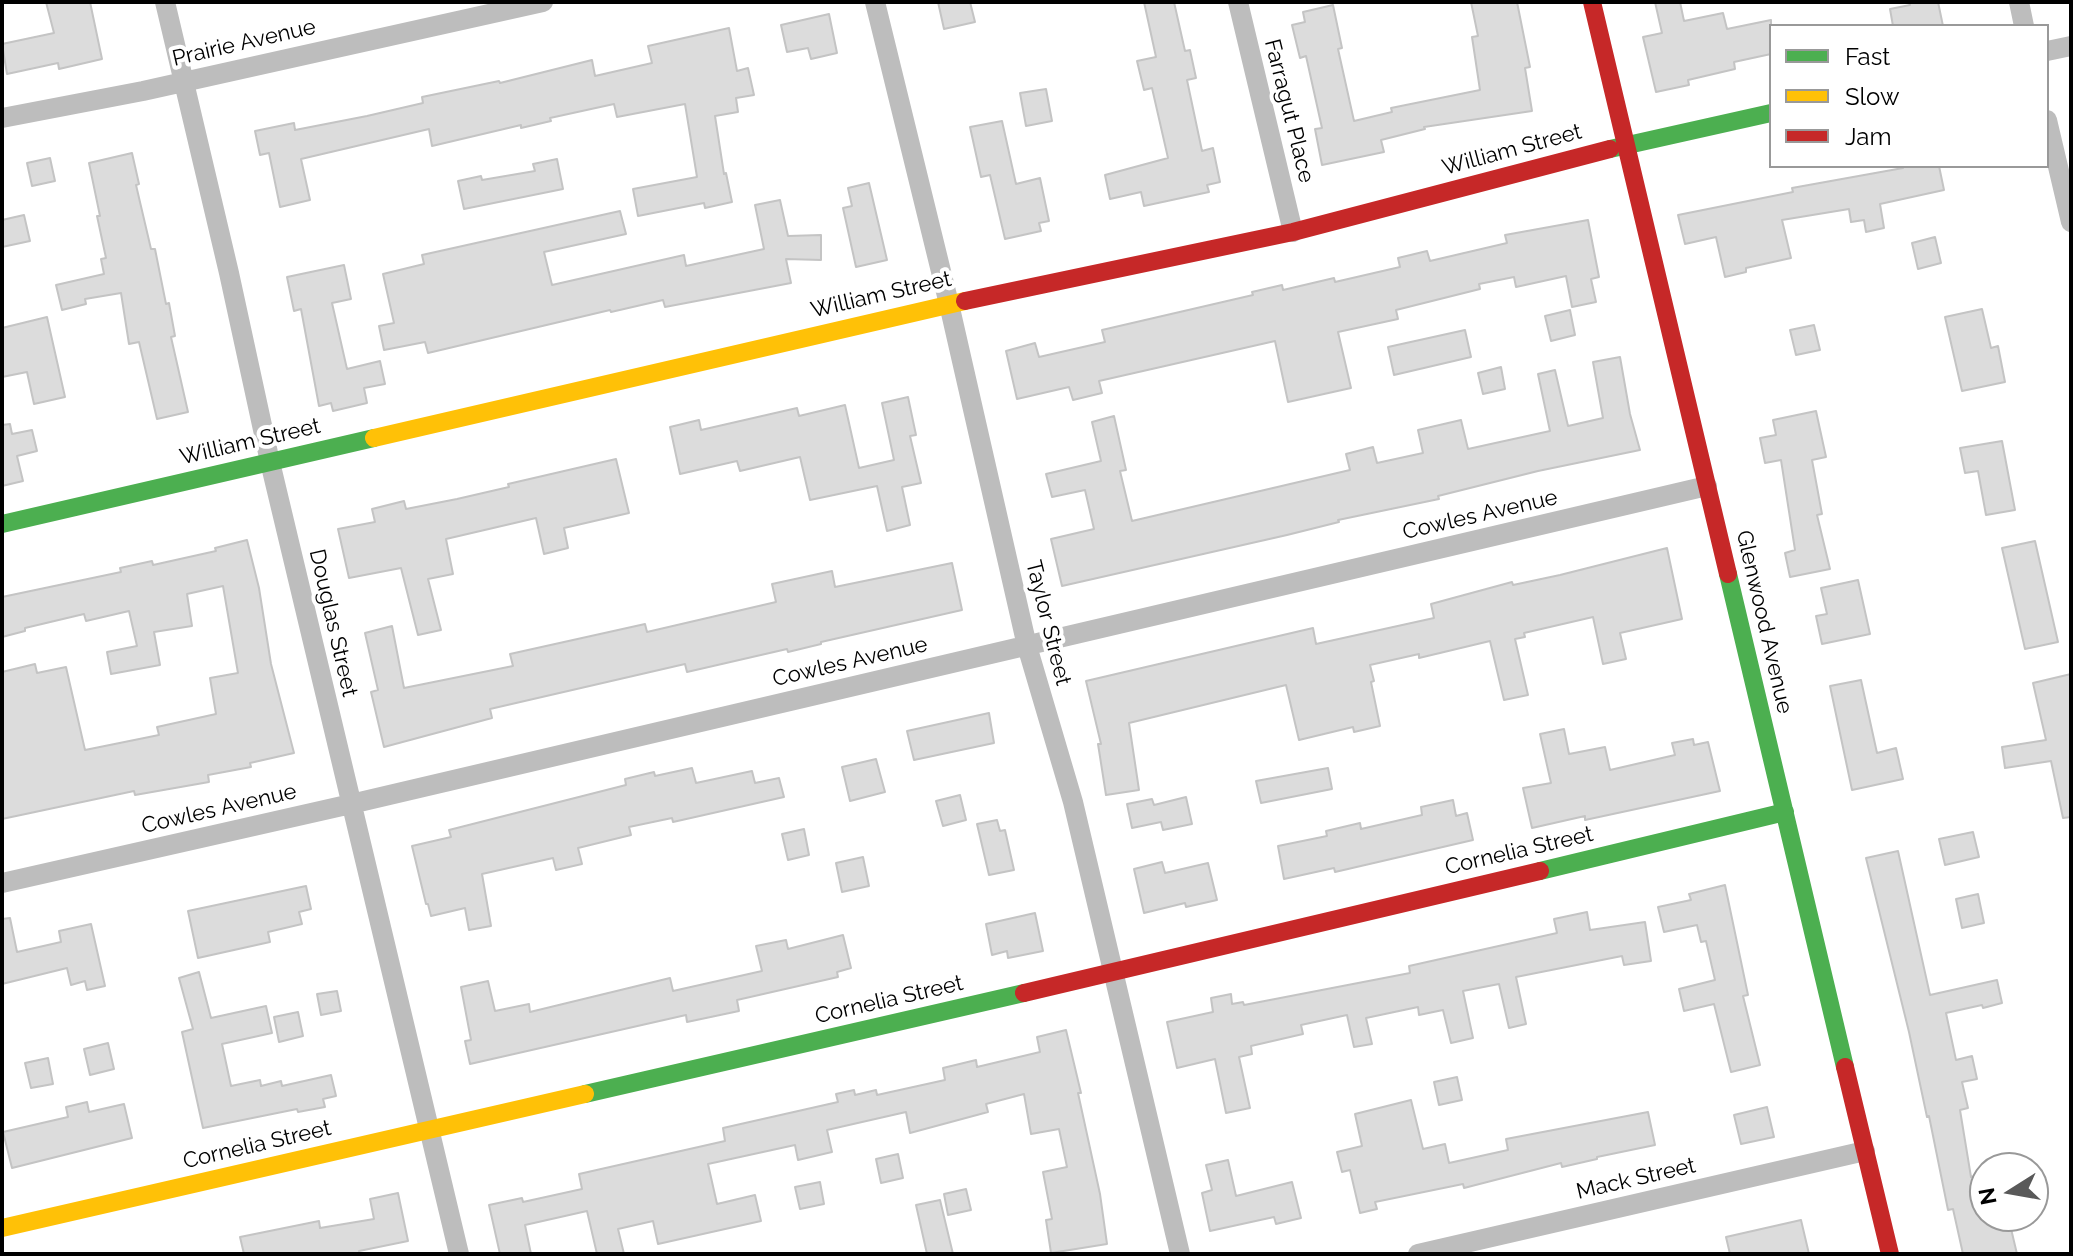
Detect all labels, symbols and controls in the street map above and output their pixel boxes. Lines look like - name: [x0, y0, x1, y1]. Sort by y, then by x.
- street label: Prairie Avenue: [170, 14, 318, 72]
- legend: [1769, 24, 2049, 168]
- street label: Farragut Place: [1258, 36, 1320, 186]
- text: Fast: [1845, 42, 1890, 71]
- text: Slow: [1845, 82, 1899, 111]
- street label: William Street: [1439, 119, 1585, 181]
- text: Jam: [1845, 122, 1891, 151]
- street label: William Street: [808, 266, 954, 324]
- street label: William Street: [177, 413, 323, 471]
- street label: Cowles Avenue: [1400, 484, 1560, 546]
- street label: Glenwood Avenue: [1730, 528, 1798, 716]
- street label: Douglas Street: [303, 547, 363, 699]
- street label: Taylor Street: [1020, 558, 1076, 688]
- street label: Cowles Avenue: [770, 631, 930, 693]
- street label: Cowles Avenue: [139, 778, 299, 840]
- street label: Cornelia Street: [1442, 821, 1596, 881]
- street label: Cornelia Street: [812, 970, 966, 1030]
- street label: Cornelia Street: [180, 1115, 334, 1175]
- street label: Mack Street: [1574, 1152, 1698, 1206]
- north arrow: [1969, 1152, 2049, 1232]
- text: N: [1973, 1185, 2002, 1207]

